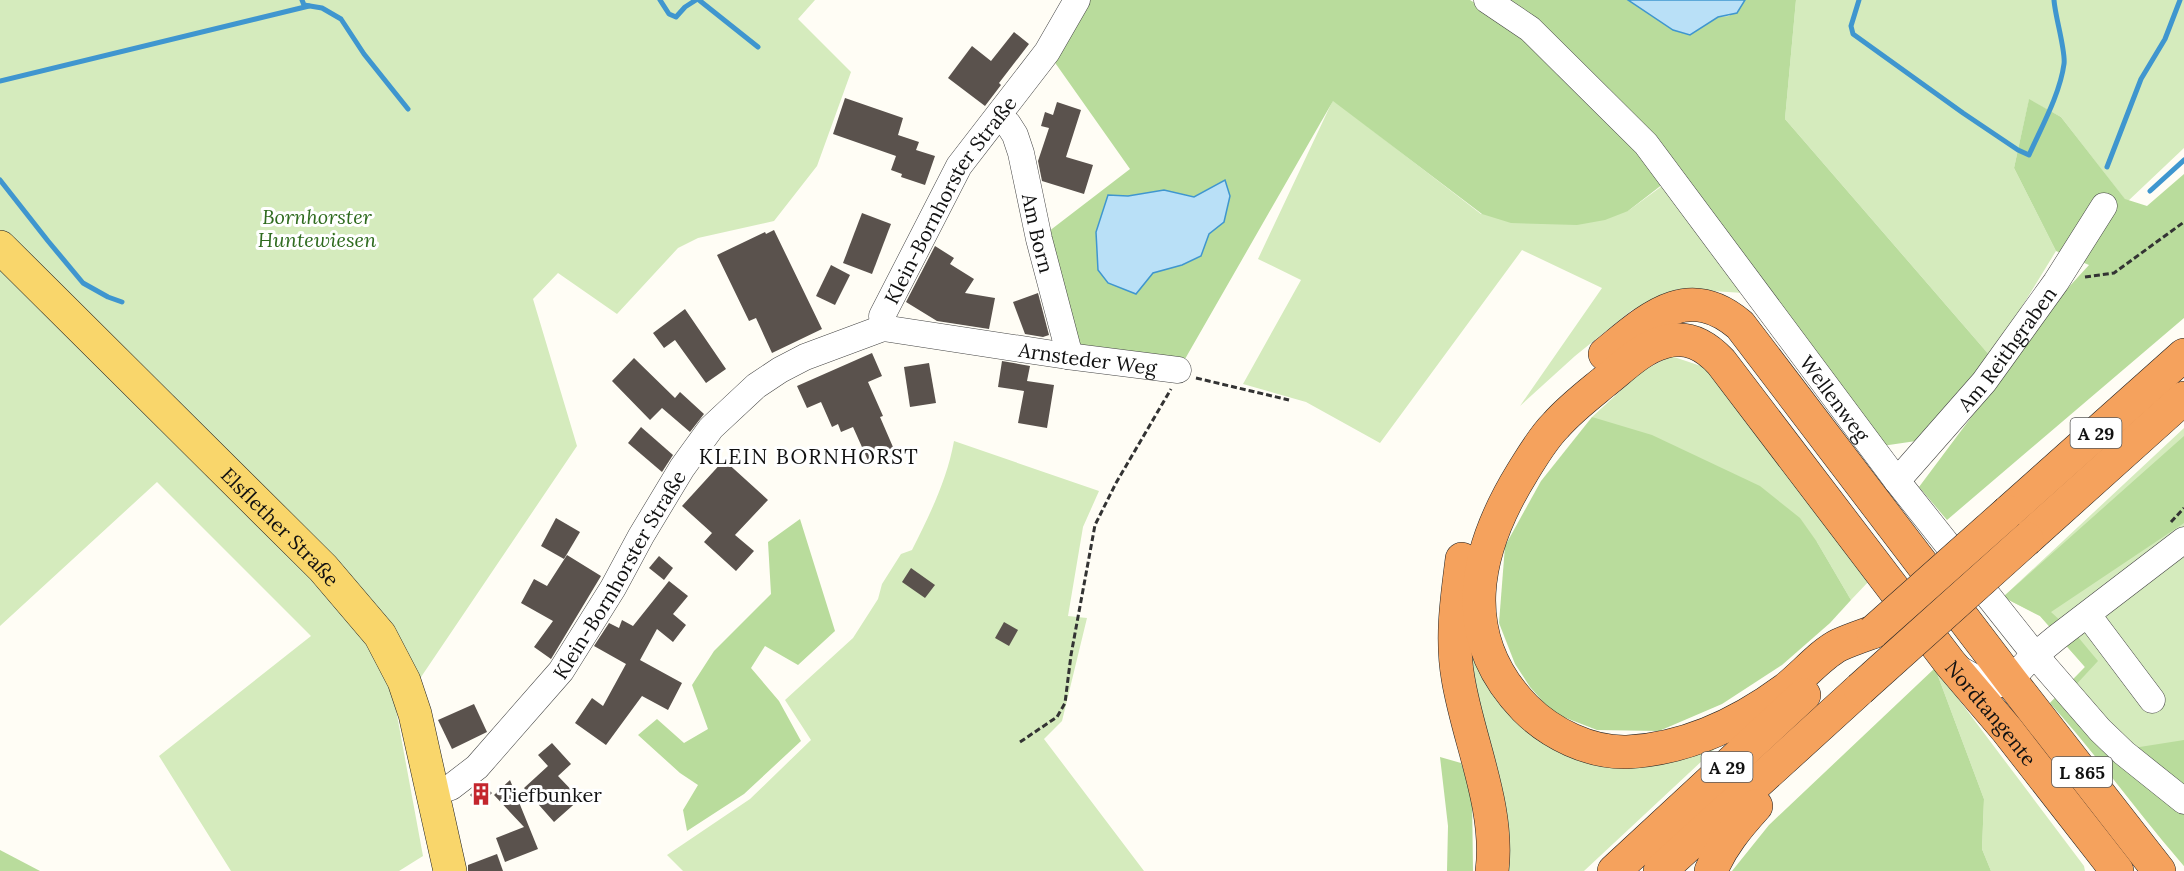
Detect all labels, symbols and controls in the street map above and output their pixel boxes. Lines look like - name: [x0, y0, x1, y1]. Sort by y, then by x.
- street label: Klein-Bornhorster Straße: [878, 90, 1021, 308]
- street label: Am Born: [1017, 190, 1060, 275]
- park label: Bornhorster Huntewiesen: [258, 204, 377, 252]
- street label: Am Reithgraben: [1951, 282, 2061, 417]
- street label: Arnsteder Weg: [1016, 336, 1159, 380]
- street label: Wellenweg: [1795, 350, 1876, 447]
- road number: A 29: [2070, 418, 2122, 448]
- district label: KLEIN BORNHORST: [699, 443, 919, 470]
- street label: Elsflether Straße: [216, 462, 345, 591]
- street label: Klein-Bornhorster Straße: [547, 465, 690, 683]
- street label: Nordtangente: [1940, 655, 2042, 771]
- road number: A 29: [1702, 752, 1752, 782]
- road number: L 865: [2052, 757, 2112, 787]
- building icon: Tiefbunker: [468, 781, 494, 807]
- place label: Tiefbunker: [499, 782, 602, 807]

